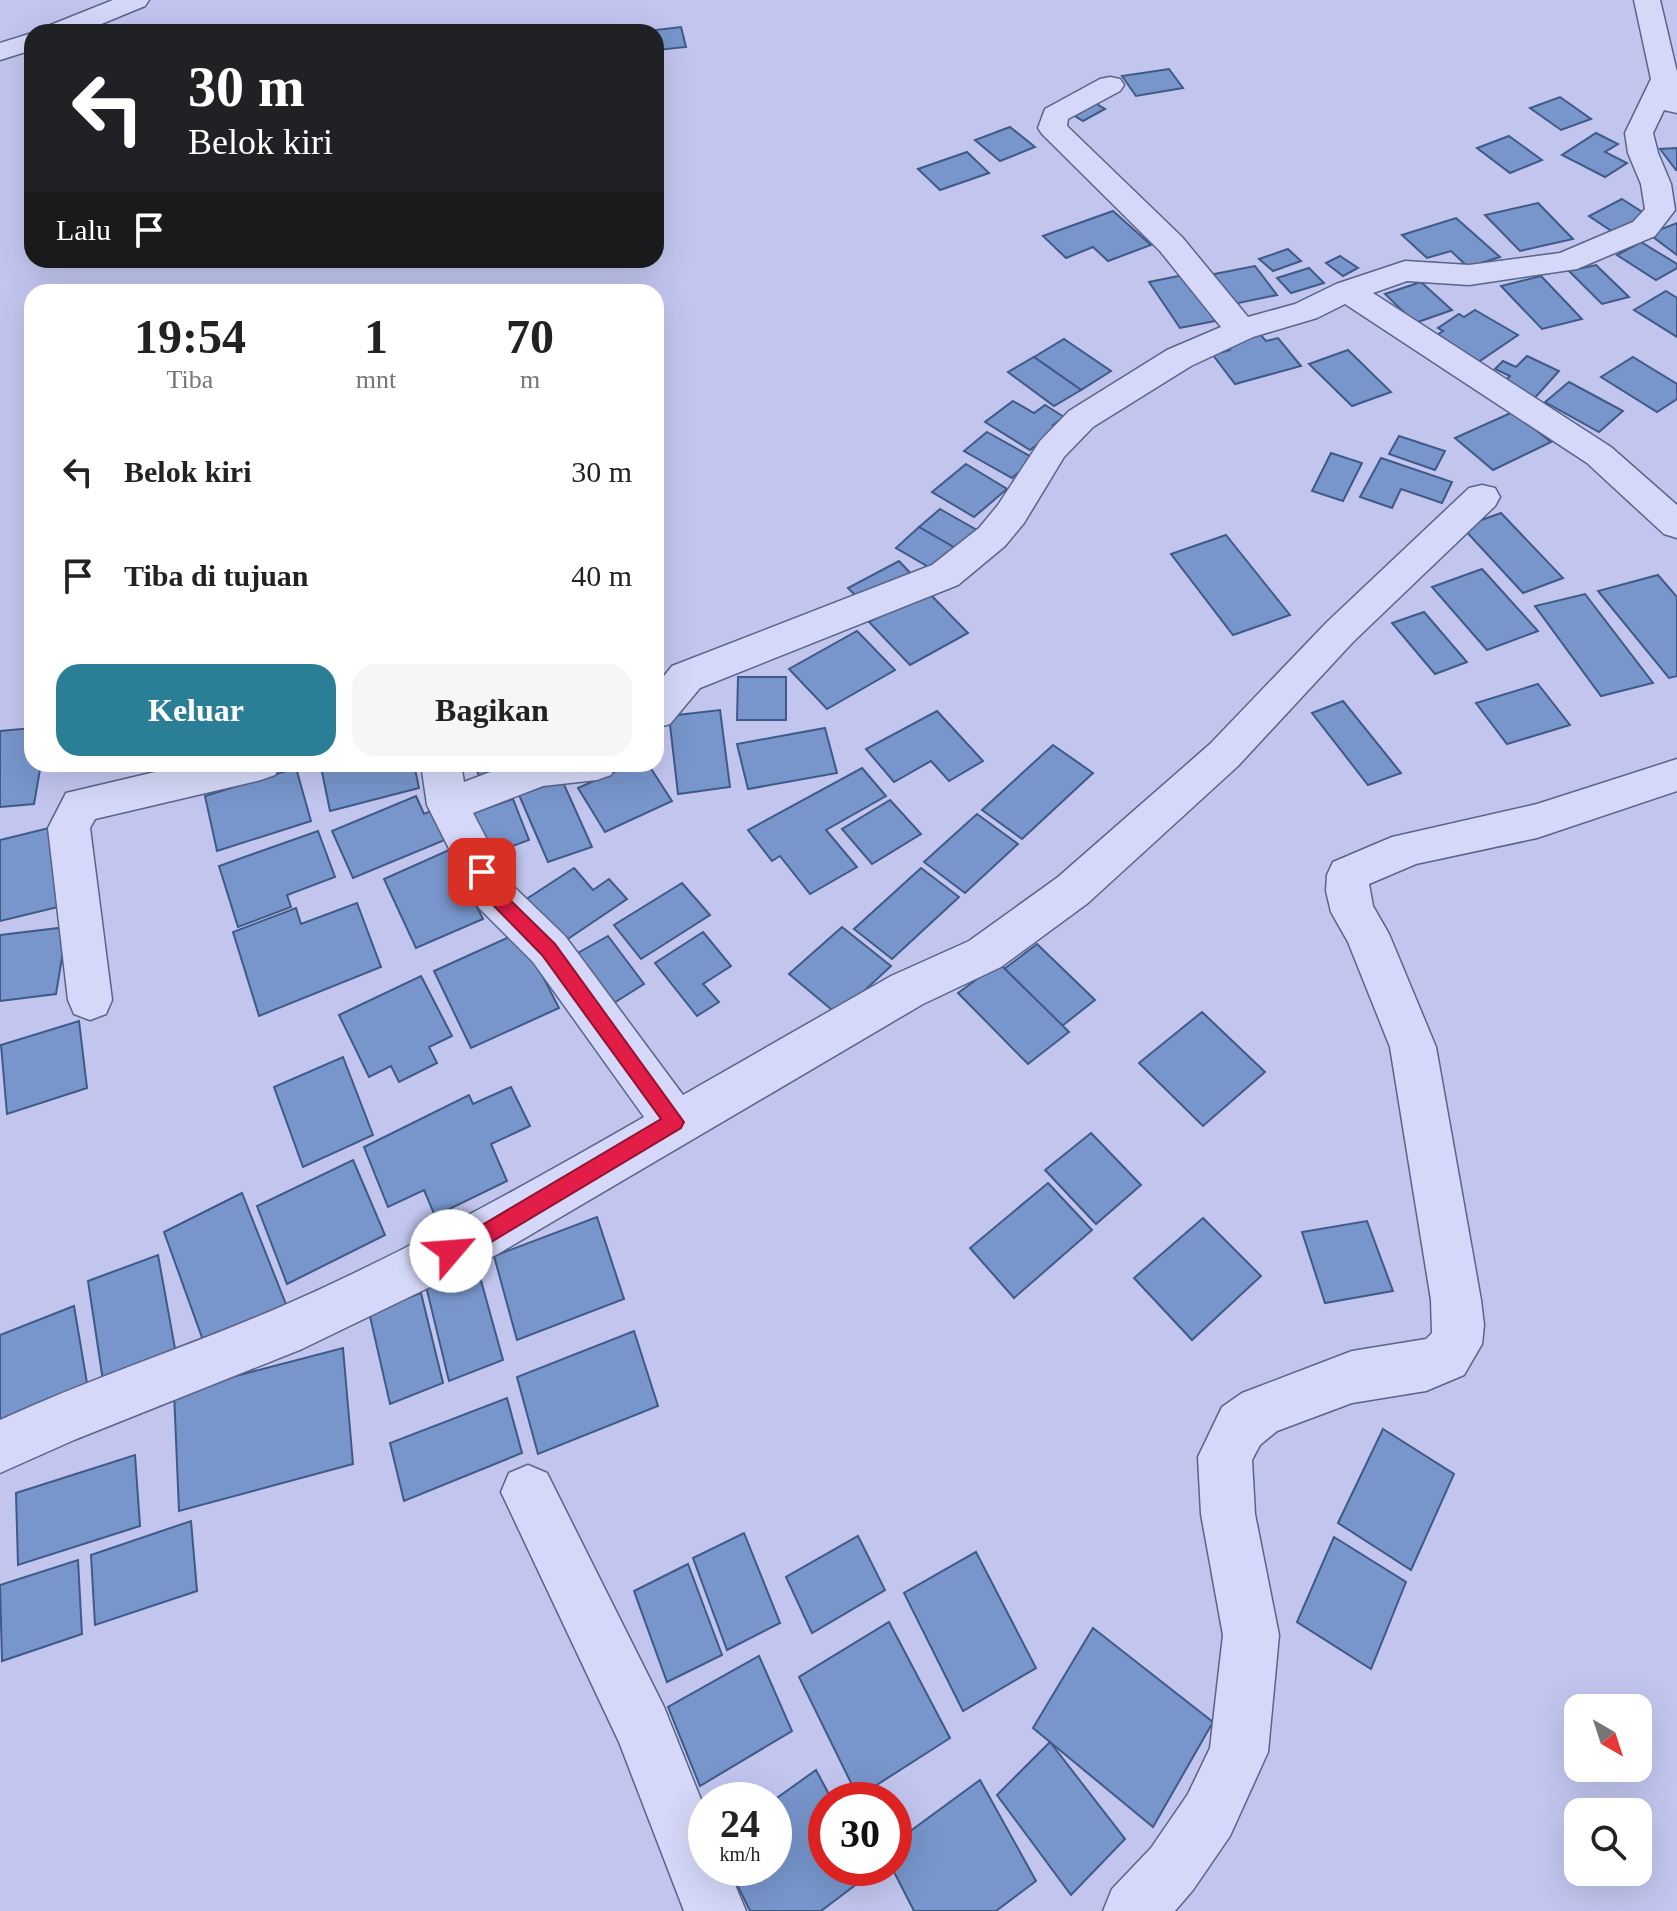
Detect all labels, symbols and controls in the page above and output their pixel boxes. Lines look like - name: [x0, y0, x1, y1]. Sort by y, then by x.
- icon: left: [56, 56, 160, 160]
- text: 30 m: [188, 56, 305, 118]
- text: Belok kiri: [188, 122, 333, 162]
- icon: arrive: [127, 208, 171, 252]
- text: Lalu: [56, 213, 111, 246]
- text: 19:54: [134, 310, 246, 363]
- text: 1: [364, 310, 388, 363]
- text: 70: [506, 310, 554, 363]
- text: Tiba: [167, 365, 213, 394]
- text: mnt: [356, 365, 396, 394]
- text: m: [520, 365, 540, 394]
- icon: left: [56, 450, 100, 494]
- text: Belok kiri: [124, 455, 252, 488]
- text: 30 m: [571, 455, 632, 488]
- icon: arrive: [56, 554, 100, 598]
- text: Tiba di tujuan: [124, 559, 309, 592]
- text: 40 m: [571, 559, 632, 592]
- button: Keluar: [56, 664, 336, 756]
- button: Bagikan: [352, 664, 632, 756]
- pin: [448, 838, 516, 906]
- icon: arrive: [460, 850, 504, 894]
- position arrow: [409, 1209, 493, 1293]
- north arrow: [1564, 1694, 1652, 1782]
- map controls: [1564, 1694, 1652, 1886]
- speed limit sign: 30: [808, 1782, 912, 1886]
- button: search: [1564, 1798, 1652, 1886]
- text: 24: [720, 1801, 760, 1846]
- text: km/h: [719, 1843, 761, 1865]

